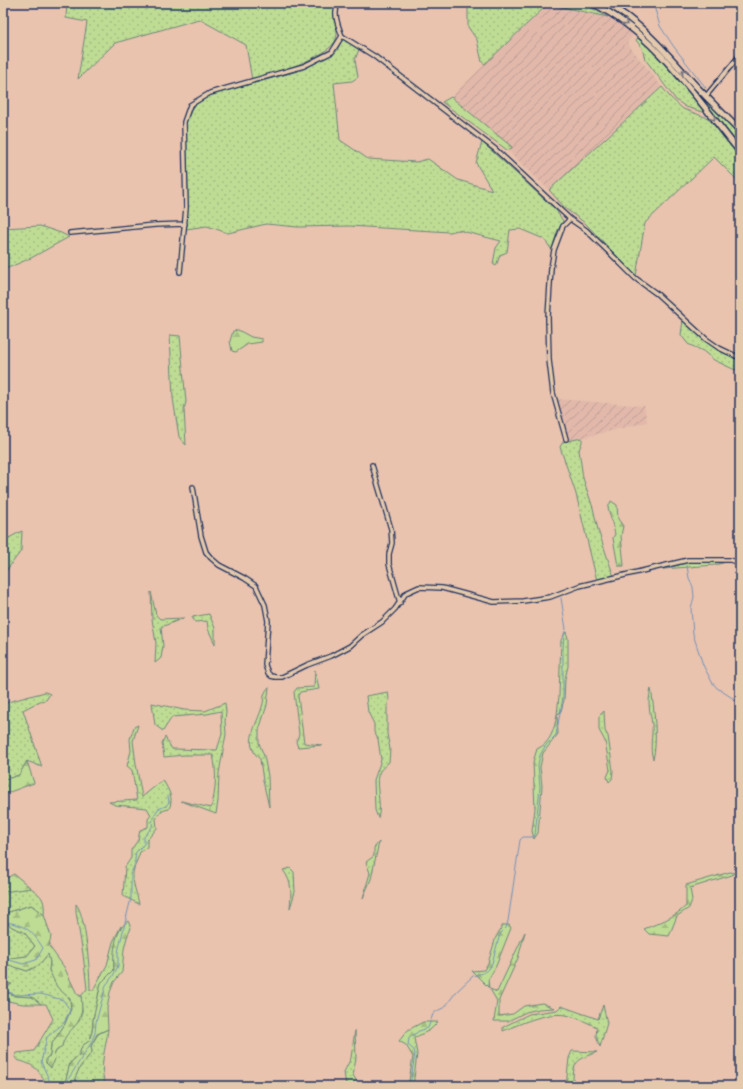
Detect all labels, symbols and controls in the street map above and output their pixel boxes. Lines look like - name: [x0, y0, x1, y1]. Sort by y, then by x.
- one-way arrow: [621, 18, 628, 25]
- one-way arrow: [681, 69, 688, 77]
- one-way arrow: [709, 114, 716, 121]

